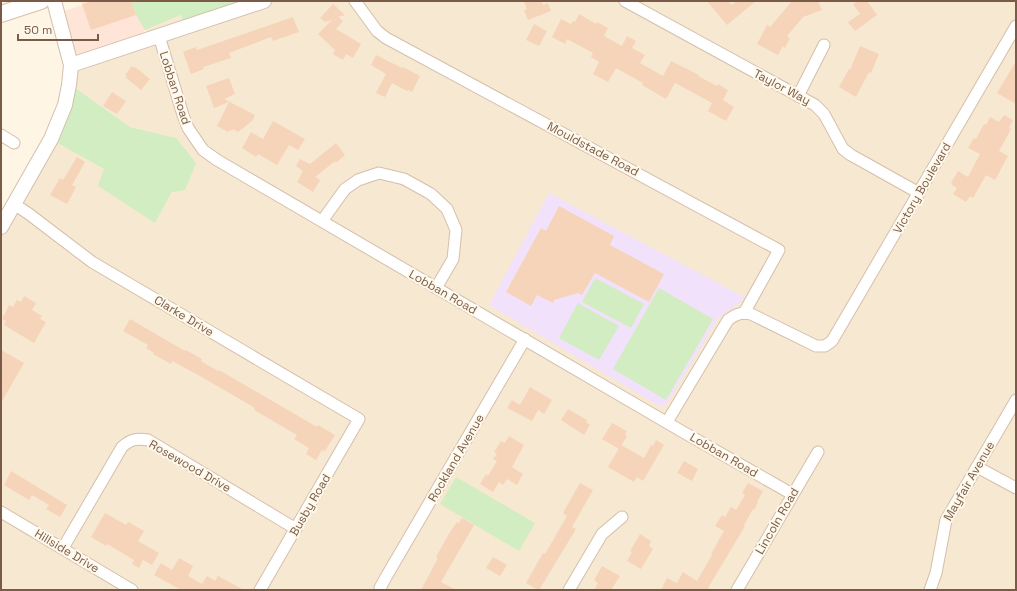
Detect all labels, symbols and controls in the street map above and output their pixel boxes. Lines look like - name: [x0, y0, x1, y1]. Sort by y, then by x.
- scale bar: [18, 16, 98, 42]
- text: 50 m: [24, 22, 52, 38]
- street label: Lobban Road: [156, 49, 194, 127]
- street label: Taylor Way: [751, 65, 813, 109]
- street label: Mouldstade Road: [544, 118, 642, 180]
- street label: Victory Boulevard: [889, 140, 955, 236]
- street label: Lobban Road: [406, 266, 480, 318]
- street label: Clarke Drive: [151, 292, 217, 340]
- street label: Rockland Avenue: [424, 411, 488, 505]
- street label: Lobban Road: [687, 429, 761, 481]
- street label: Rosewood Drive: [146, 436, 234, 496]
- street label: Mayfair Avenue: [940, 438, 998, 524]
- street label: Busby Road: [286, 471, 334, 539]
- street label: Lincoln Road: [752, 485, 802, 557]
- street label: Hillside Drive: [32, 525, 102, 577]

